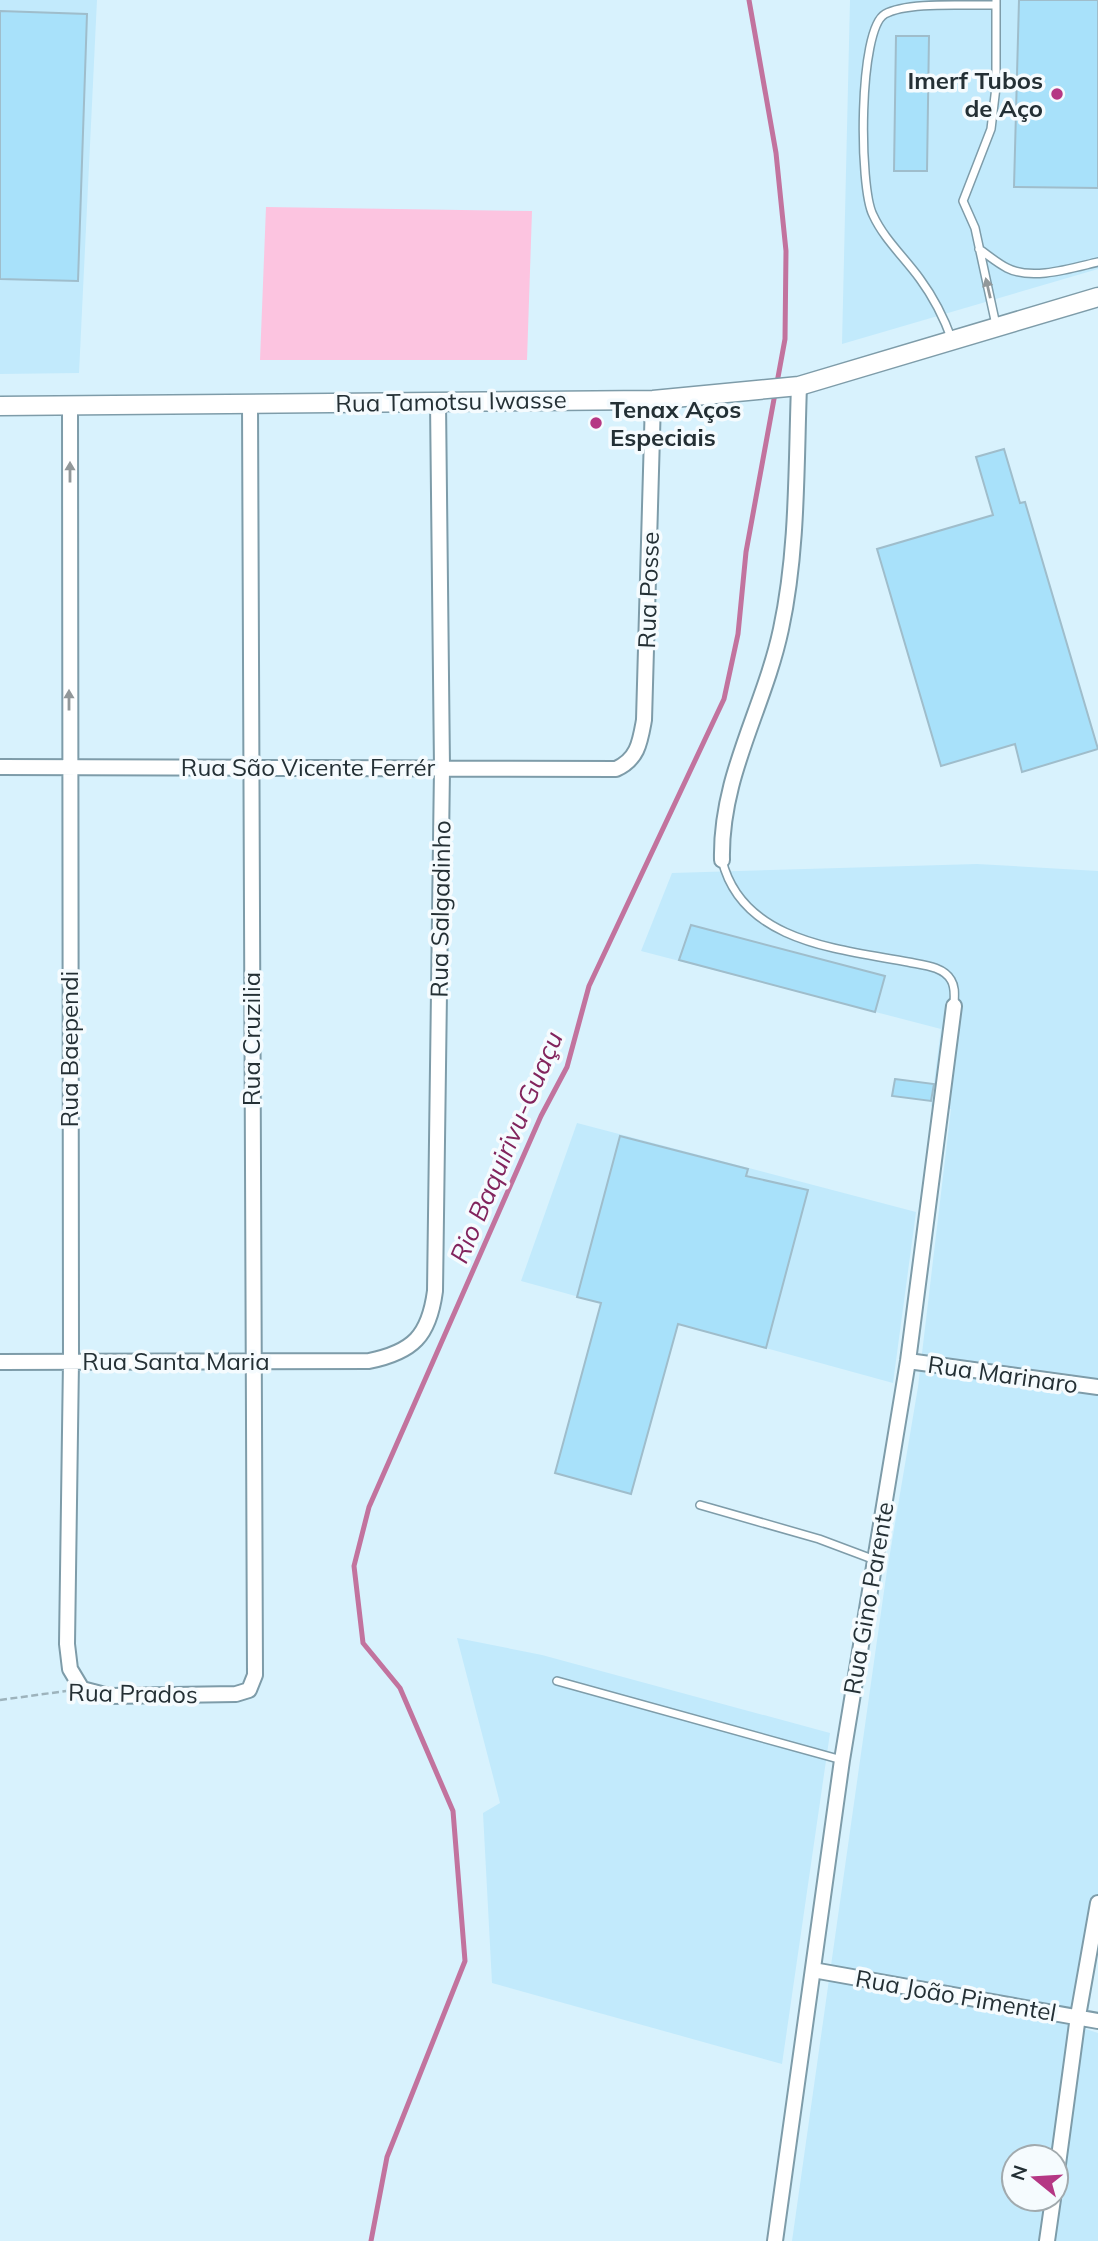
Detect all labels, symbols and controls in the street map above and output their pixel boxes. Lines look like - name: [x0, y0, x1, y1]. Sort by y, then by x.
- place label: Imerf Tubos de Aço: [907, 65, 1043, 123]
- marker: Imerf Tubos de Aço: [1049, 86, 1065, 102]
- one-way arrow: [982, 277, 993, 299]
- street label: Rua Tamotsu Iwasse: [335, 384, 567, 418]
- place label: Tenax Aços Especiais: [610, 394, 741, 452]
- marker: Tenax Aços Especiais: [588, 415, 604, 431]
- one-way arrow: [64, 461, 76, 483]
- street label: Rua Posse: [631, 531, 665, 649]
- one-way arrow: [63, 688, 75, 710]
- street label: Rua São Vicente Ferrér: [181, 752, 435, 782]
- street label: Rua Salgadinho: [423, 820, 457, 998]
- street label: Rua Baependi: [54, 971, 84, 1127]
- street label: Rua Cruzilia: [236, 972, 266, 1106]
- water label: Rio Baquirivu-Guaçu: [442, 1026, 570, 1268]
- street label: Rua Santa Maria: [82, 1346, 270, 1376]
- street label: Rua Marinaro: [926, 1349, 1080, 1399]
- street label: Rua Gino Parente: [836, 1499, 900, 1697]
- street label: Rua Prados: [68, 1677, 198, 1709]
- street label: Rua João Pimentel: [853, 1963, 1059, 2027]
- north arrow: [1000, 2143, 1070, 2213]
- text: N: [1005, 2162, 1032, 2183]

